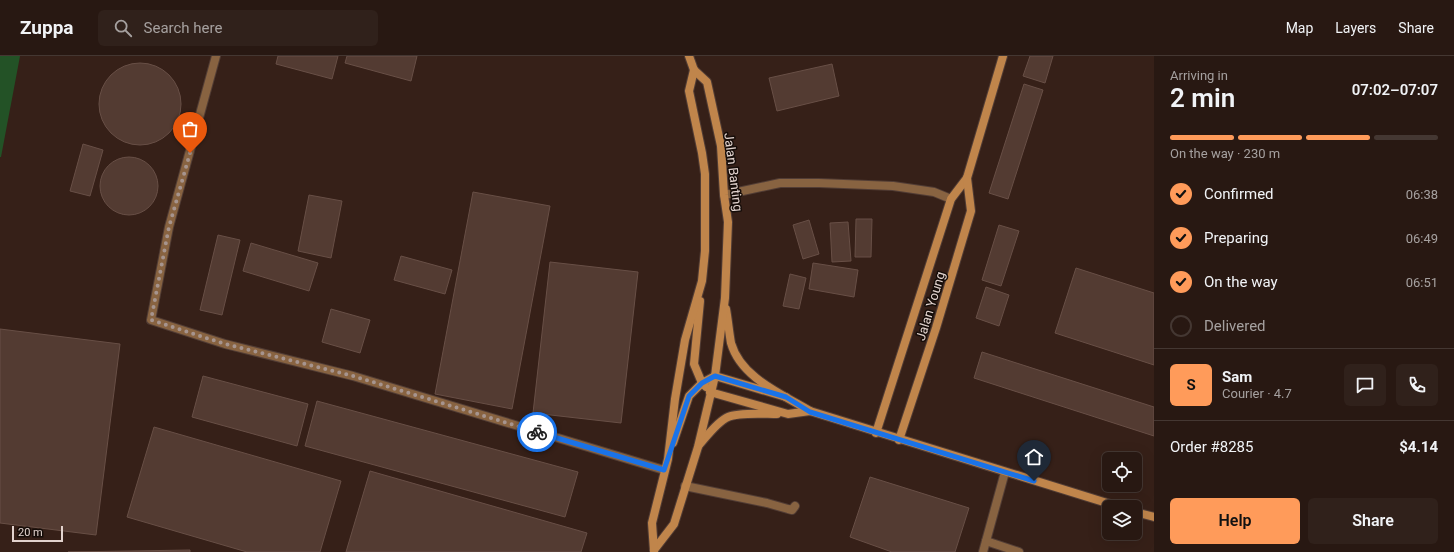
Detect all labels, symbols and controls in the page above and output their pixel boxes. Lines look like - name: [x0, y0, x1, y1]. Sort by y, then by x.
- search box: [98, 10, 378, 46]
- text: Zuppa: [20, 16, 74, 39]
- icon: search: [112, 17, 134, 39]
- text: Search here: [144, 19, 222, 37]
- text: Map: [1286, 20, 1313, 36]
- text: Layers: [1335, 20, 1376, 36]
- text: Share: [1398, 20, 1434, 36]
- text: Arriving in: [1170, 68, 1228, 83]
- text: 07:02–07:07: [1352, 81, 1438, 99]
- text: 2 min: [1170, 83, 1235, 113]
- pin: [173, 112, 207, 153]
- icon: bag: [179, 118, 201, 140]
- street label: Jalan Banting: [721, 132, 746, 212]
- text: On the way · 230 m: [1170, 146, 1280, 161]
- icon: check: [1170, 183, 1192, 205]
- text: Confirmed: [1204, 185, 1274, 203]
- text: 06:38: [1406, 187, 1438, 202]
- icon: check: [1170, 227, 1192, 249]
- text: Preparing: [1204, 229, 1268, 247]
- text: 06:49: [1406, 231, 1438, 246]
- street label: Jalan Young: [913, 270, 948, 342]
- icon: check: [1170, 271, 1192, 293]
- text: On the way: [1204, 273, 1278, 291]
- text: 06:51: [1406, 275, 1438, 290]
- text: Delivered: [1204, 317, 1266, 335]
- button: chat: [1344, 364, 1386, 406]
- button: phone: [1396, 364, 1438, 406]
- text: Sam: [1222, 368, 1252, 386]
- text: S: [1186, 376, 1196, 394]
- text: Courier · 4.7: [1222, 386, 1292, 401]
- courier: [517, 412, 557, 452]
- icon: bike: [526, 421, 548, 443]
- text: Order #8285: [1170, 438, 1253, 456]
- text: $4.14: [1399, 438, 1438, 456]
- pin: [1017, 440, 1051, 481]
- icon: home: [1023, 446, 1045, 468]
- map controls: [1102, 452, 1142, 540]
- button: locate: [1102, 452, 1142, 492]
- button: Help: [1170, 498, 1300, 544]
- button: Share: [1308, 498, 1438, 544]
- button: layers: [1102, 500, 1142, 540]
- scale bar: [12, 524, 63, 543]
- text: 20 m: [18, 526, 43, 539]

